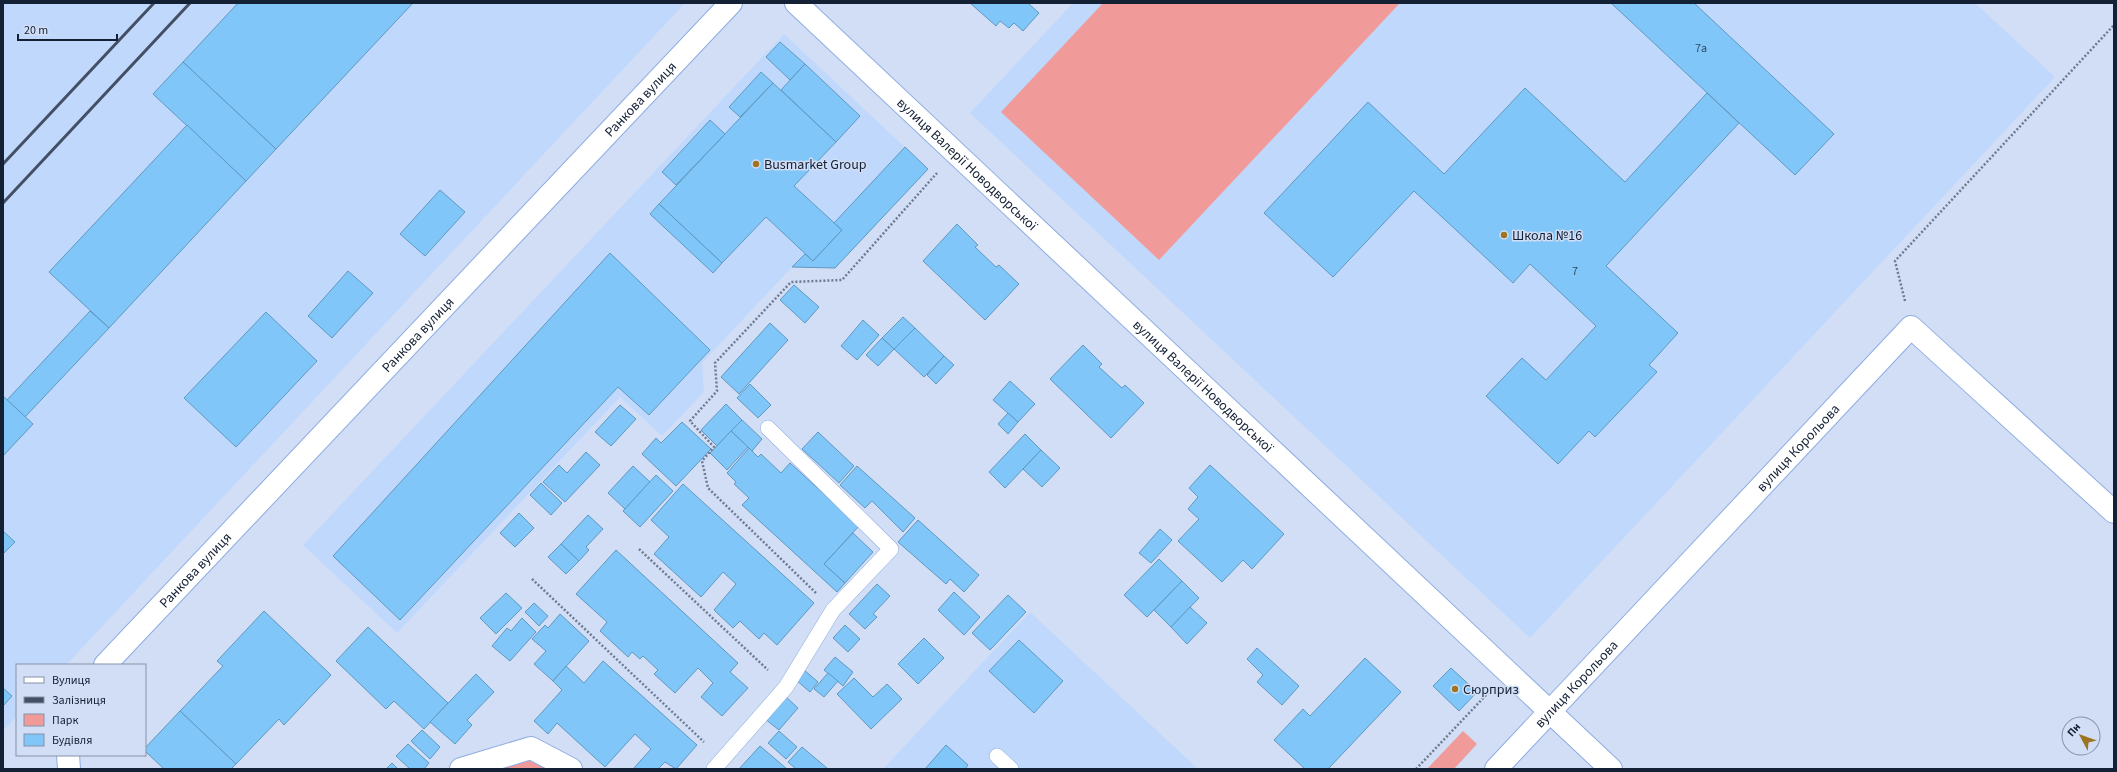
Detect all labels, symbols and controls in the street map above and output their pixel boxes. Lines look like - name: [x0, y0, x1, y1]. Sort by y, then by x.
- scale bar: [18, 16, 117, 42]
- text: 20 m: [24, 22, 48, 39]
- house number: 7а: [1695, 40, 1707, 57]
- street label: Ранкова вулиця: [600, 57, 682, 142]
- street label: вулиця Валерії Новодворської: [892, 94, 1042, 236]
- place label: Busmarket Group: [764, 155, 867, 175]
- marker: Busmarket Group: [751, 159, 761, 169]
- place label: Школа №16: [1512, 226, 1582, 246]
- marker: Школа №16: [1499, 230, 1509, 240]
- house number: 7: [1572, 263, 1578, 280]
- street label: Ранкова вулиця: [378, 293, 459, 377]
- street label: вулиця Валерії Новодворської: [1128, 315, 1278, 458]
- street label: вулиця Корольова: [1752, 400, 1845, 497]
- street label: Ранкова вулиця: [155, 528, 236, 613]
- street label: вулиця Корольова: [1531, 636, 1623, 733]
- legend: [16, 664, 146, 756]
- text: Вулиця: [52, 672, 90, 689]
- place label: Сюрприз: [1463, 680, 1519, 700]
- marker: Сюрприз: [1450, 684, 1460, 694]
- text: Залізниця: [52, 692, 106, 709]
- text: Парк: [52, 712, 78, 729]
- north arrow: [2061, 716, 2101, 756]
- text: Пн: [2064, 720, 2084, 740]
- text: Будівля: [52, 732, 92, 749]

